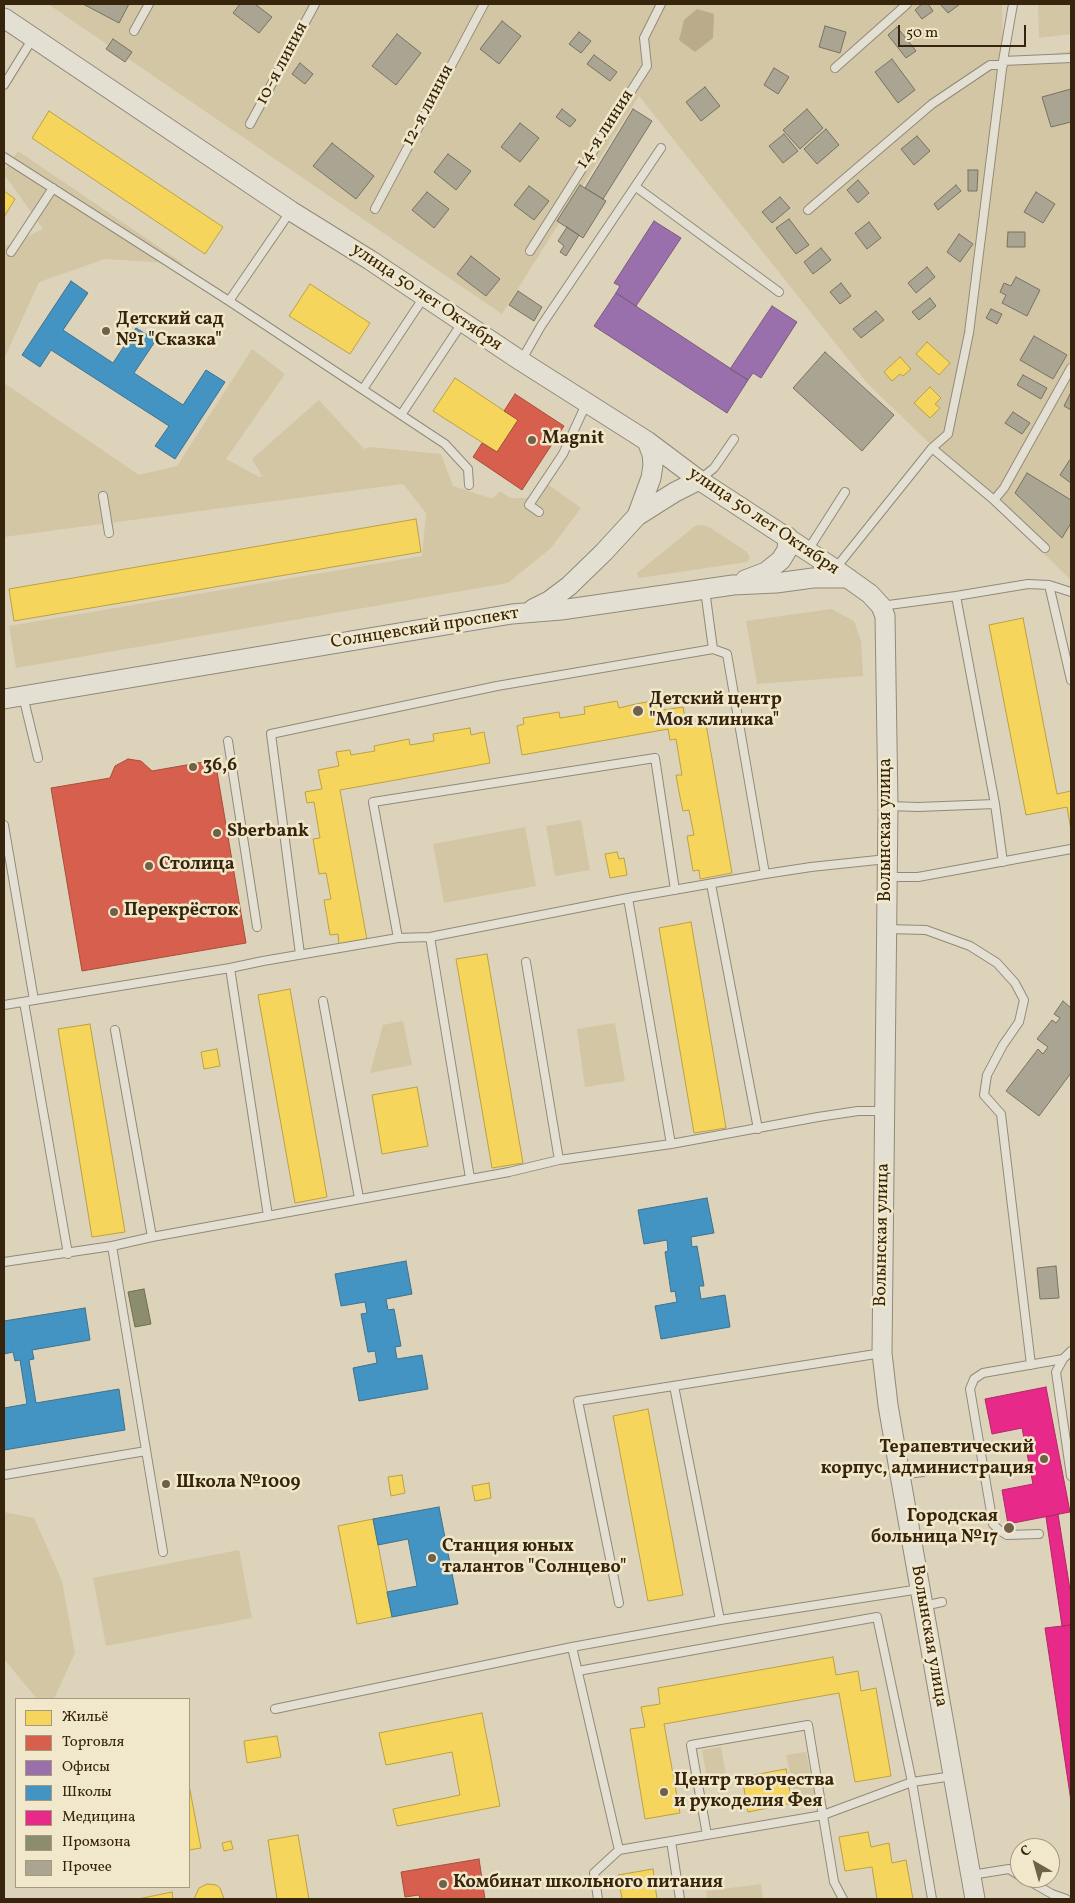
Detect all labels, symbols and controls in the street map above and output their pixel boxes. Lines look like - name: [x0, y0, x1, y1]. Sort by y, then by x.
- scale bar: [900, 15, 1028, 47]
- street label: 10-я линия: [252, 19, 314, 109]
- text: 50 m: [906, 23, 938, 44]
- street label: 12-я линия: [399, 62, 459, 150]
- street label: 14-я линия: [573, 87, 639, 173]
- street label: улица 50 лет Октября: [346, 239, 506, 357]
- place label: Детский сад №1 "Сказка": [116, 310, 224, 352]
- marker: Детский сад №1 "Сказка": [100, 325, 112, 337]
- place label: Magnit: [542, 429, 604, 451]
- marker: Magnit: [526, 434, 538, 446]
- street label: улица 50 лет Октября: [683, 463, 843, 581]
- street label: Солнцевский проспект: [329, 603, 521, 655]
- place label: Детский центр "Моя клиника": [649, 690, 782, 732]
- marker: Детский центр "Моя клиника": [631, 704, 645, 718]
- place label: 36,6: [203, 756, 237, 778]
- street label: Волынская улица: [876, 758, 898, 902]
- marker: 36,6: [187, 761, 199, 773]
- place label: Sberbank: [227, 822, 309, 844]
- marker: Sberbank: [211, 827, 223, 839]
- place label: Столица: [159, 855, 235, 877]
- marker: Столица: [143, 860, 155, 872]
- place label: Перекрёсток: [124, 901, 238, 923]
- marker: Перекрёсток: [108, 906, 120, 918]
- street label: Волынская улица: [871, 1163, 895, 1307]
- place label: Терапевтический корпус, администрация: [821, 1438, 1034, 1480]
- marker: Терапевтический корпус, администрация: [1038, 1453, 1050, 1465]
- place label: Школа №1009: [176, 1473, 300, 1495]
- marker: Школа №1009: [160, 1478, 172, 1490]
- place label: Городская больница №17: [871, 1507, 998, 1550]
- marker: Городская больница №17: [1002, 1521, 1016, 1535]
- place label: Станция юных талантов "Солнцево": [442, 1537, 626, 1580]
- marker: Станция юных талантов "Солнцево": [426, 1552, 438, 1564]
- street label: Волынская улица: [905, 1563, 951, 1709]
- legend: [15, 1698, 190, 1888]
- text: Жильё: [62, 1707, 108, 1728]
- text: Торговля: [62, 1732, 124, 1753]
- text: Офисы: [62, 1757, 110, 1778]
- place label: Центр творчества и рукоделия Фея: [674, 1771, 834, 1814]
- text: Школы: [62, 1782, 112, 1803]
- marker: Центр творчества и рукоделия Фея: [658, 1786, 670, 1798]
- text: Медицина: [62, 1807, 135, 1828]
- text: Промзона: [62, 1832, 131, 1853]
- north arrow: [1010, 1838, 1060, 1888]
- text: С: [1017, 1841, 1035, 1862]
- text: Прочее: [62, 1857, 112, 1878]
- place label: Комбинат школьного питания: [453, 1873, 723, 1895]
- marker: Комбинат школьного питания: [437, 1878, 449, 1890]

